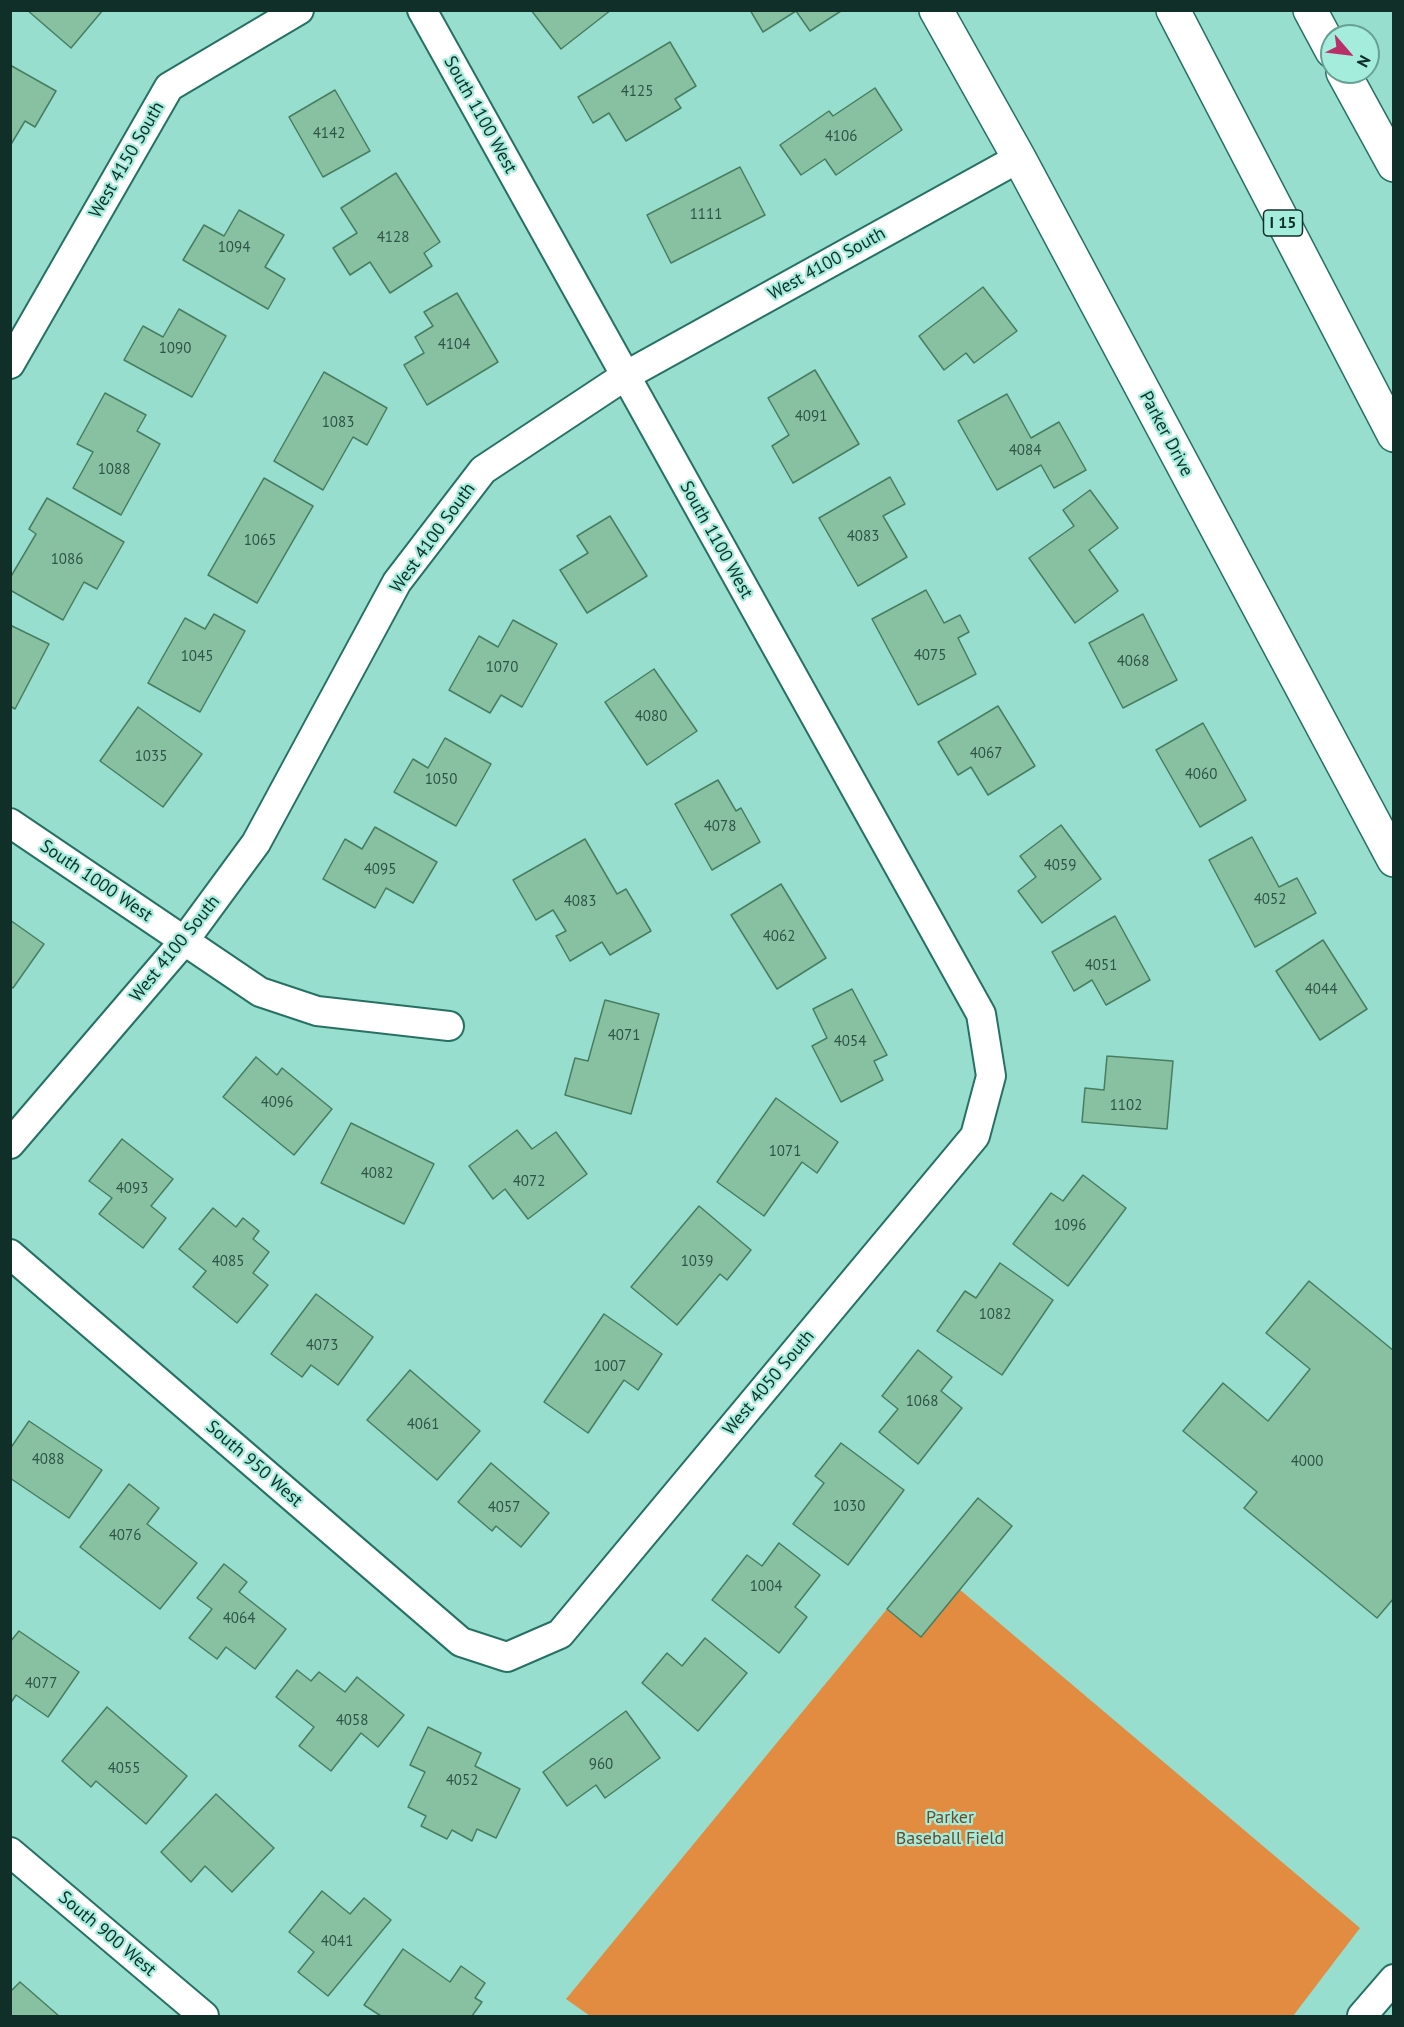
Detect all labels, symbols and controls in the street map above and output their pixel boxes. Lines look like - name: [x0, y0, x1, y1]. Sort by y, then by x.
- north arrow: [1320, 24, 1380, 84]
- text: N: [1353, 52, 1375, 71]
- street label: South 1100 West: [439, 53, 521, 177]
- house number: 4125: [621, 83, 653, 101]
- street label: West 4150 South: [85, 98, 169, 222]
- house number: 4142: [313, 125, 345, 143]
- house number: 4106: [825, 128, 857, 146]
- house number: 1111: [690, 206, 722, 224]
- road number: I 15: [1264, 210, 1302, 236]
- street label: West 4100 South: [765, 223, 889, 305]
- house number: 4128: [377, 229, 409, 247]
- house number: 1094: [218, 239, 250, 257]
- house number: 4104: [438, 336, 470, 354]
- house number: 1090: [159, 340, 191, 358]
- street label: Parker Drive: [1135, 388, 1197, 480]
- house number: 4091: [795, 408, 827, 426]
- house number: 1083: [322, 414, 354, 432]
- house number: 4084: [1009, 442, 1041, 460]
- house number: 1088: [98, 461, 130, 479]
- street label: South 1100 West: [675, 478, 757, 602]
- street label: West 4100 South: [386, 479, 480, 597]
- house number: 4083: [847, 528, 879, 546]
- house number: 1065: [244, 532, 276, 550]
- house number: 1086: [51, 551, 83, 569]
- house number: 4075: [914, 647, 946, 665]
- house number: 1045: [181, 648, 213, 666]
- house number: 4068: [1117, 653, 1149, 671]
- house number: 1070: [486, 659, 518, 677]
- house number: 4080: [635, 708, 667, 726]
- house number: 4067: [970, 745, 1002, 763]
- house number: 1035: [135, 748, 167, 766]
- house number: 4060: [1185, 766, 1217, 784]
- house number: 1050: [425, 771, 457, 789]
- house number: 4078: [704, 818, 736, 836]
- street label: South 1000 West: [36, 836, 156, 926]
- house number: 4059: [1044, 857, 1076, 875]
- house number: 4095: [364, 861, 396, 879]
- street label: West 4100 South: [125, 891, 225, 1007]
- house number: 4052: [1254, 891, 1286, 909]
- house number: 4083: [564, 893, 596, 911]
- house number: 4062: [763, 928, 795, 946]
- house number: 4051: [1085, 957, 1117, 975]
- house number: 4044: [1305, 981, 1337, 999]
- house number: 4071: [608, 1027, 640, 1045]
- house number: 4054: [834, 1033, 866, 1051]
- house number: 4096: [261, 1094, 293, 1112]
- house number: 1102: [1110, 1097, 1142, 1115]
- house number: 1071: [769, 1143, 801, 1161]
- house number: 4082: [361, 1165, 393, 1183]
- house number: 4072: [513, 1173, 545, 1191]
- house number: 4093: [116, 1180, 148, 1198]
- house number: 1096: [1054, 1217, 1086, 1235]
- house number: 4085: [212, 1253, 244, 1271]
- house number: 1039: [681, 1253, 713, 1271]
- house number: 1082: [979, 1306, 1011, 1324]
- street label: West 4050 South: [719, 1326, 819, 1440]
- house number: 4073: [306, 1337, 338, 1355]
- house number: 1007: [594, 1358, 626, 1376]
- house number: 1068: [906, 1393, 938, 1411]
- street label: South 950 West: [201, 1416, 307, 1512]
- house number: 4061: [407, 1416, 439, 1434]
- house number: 4088: [32, 1451, 64, 1469]
- house number: 4000: [1291, 1453, 1323, 1471]
- house number: 1030: [833, 1498, 865, 1516]
- house number: 4057: [488, 1499, 520, 1517]
- house number: 4076: [109, 1527, 141, 1545]
- house number: 1004: [750, 1578, 782, 1596]
- house number: 4064: [223, 1610, 255, 1628]
- house number: 4077: [25, 1675, 57, 1693]
- house number: 4058: [336, 1712, 368, 1730]
- house number: 960: [589, 1756, 613, 1774]
- house number: 4055: [108, 1760, 140, 1778]
- house number: 4052: [446, 1772, 478, 1790]
- park label: Parker Baseball Field: [896, 1807, 1004, 1850]
- street label: South 900 West: [54, 1887, 160, 1981]
- house number: 4041: [321, 1933, 353, 1951]

